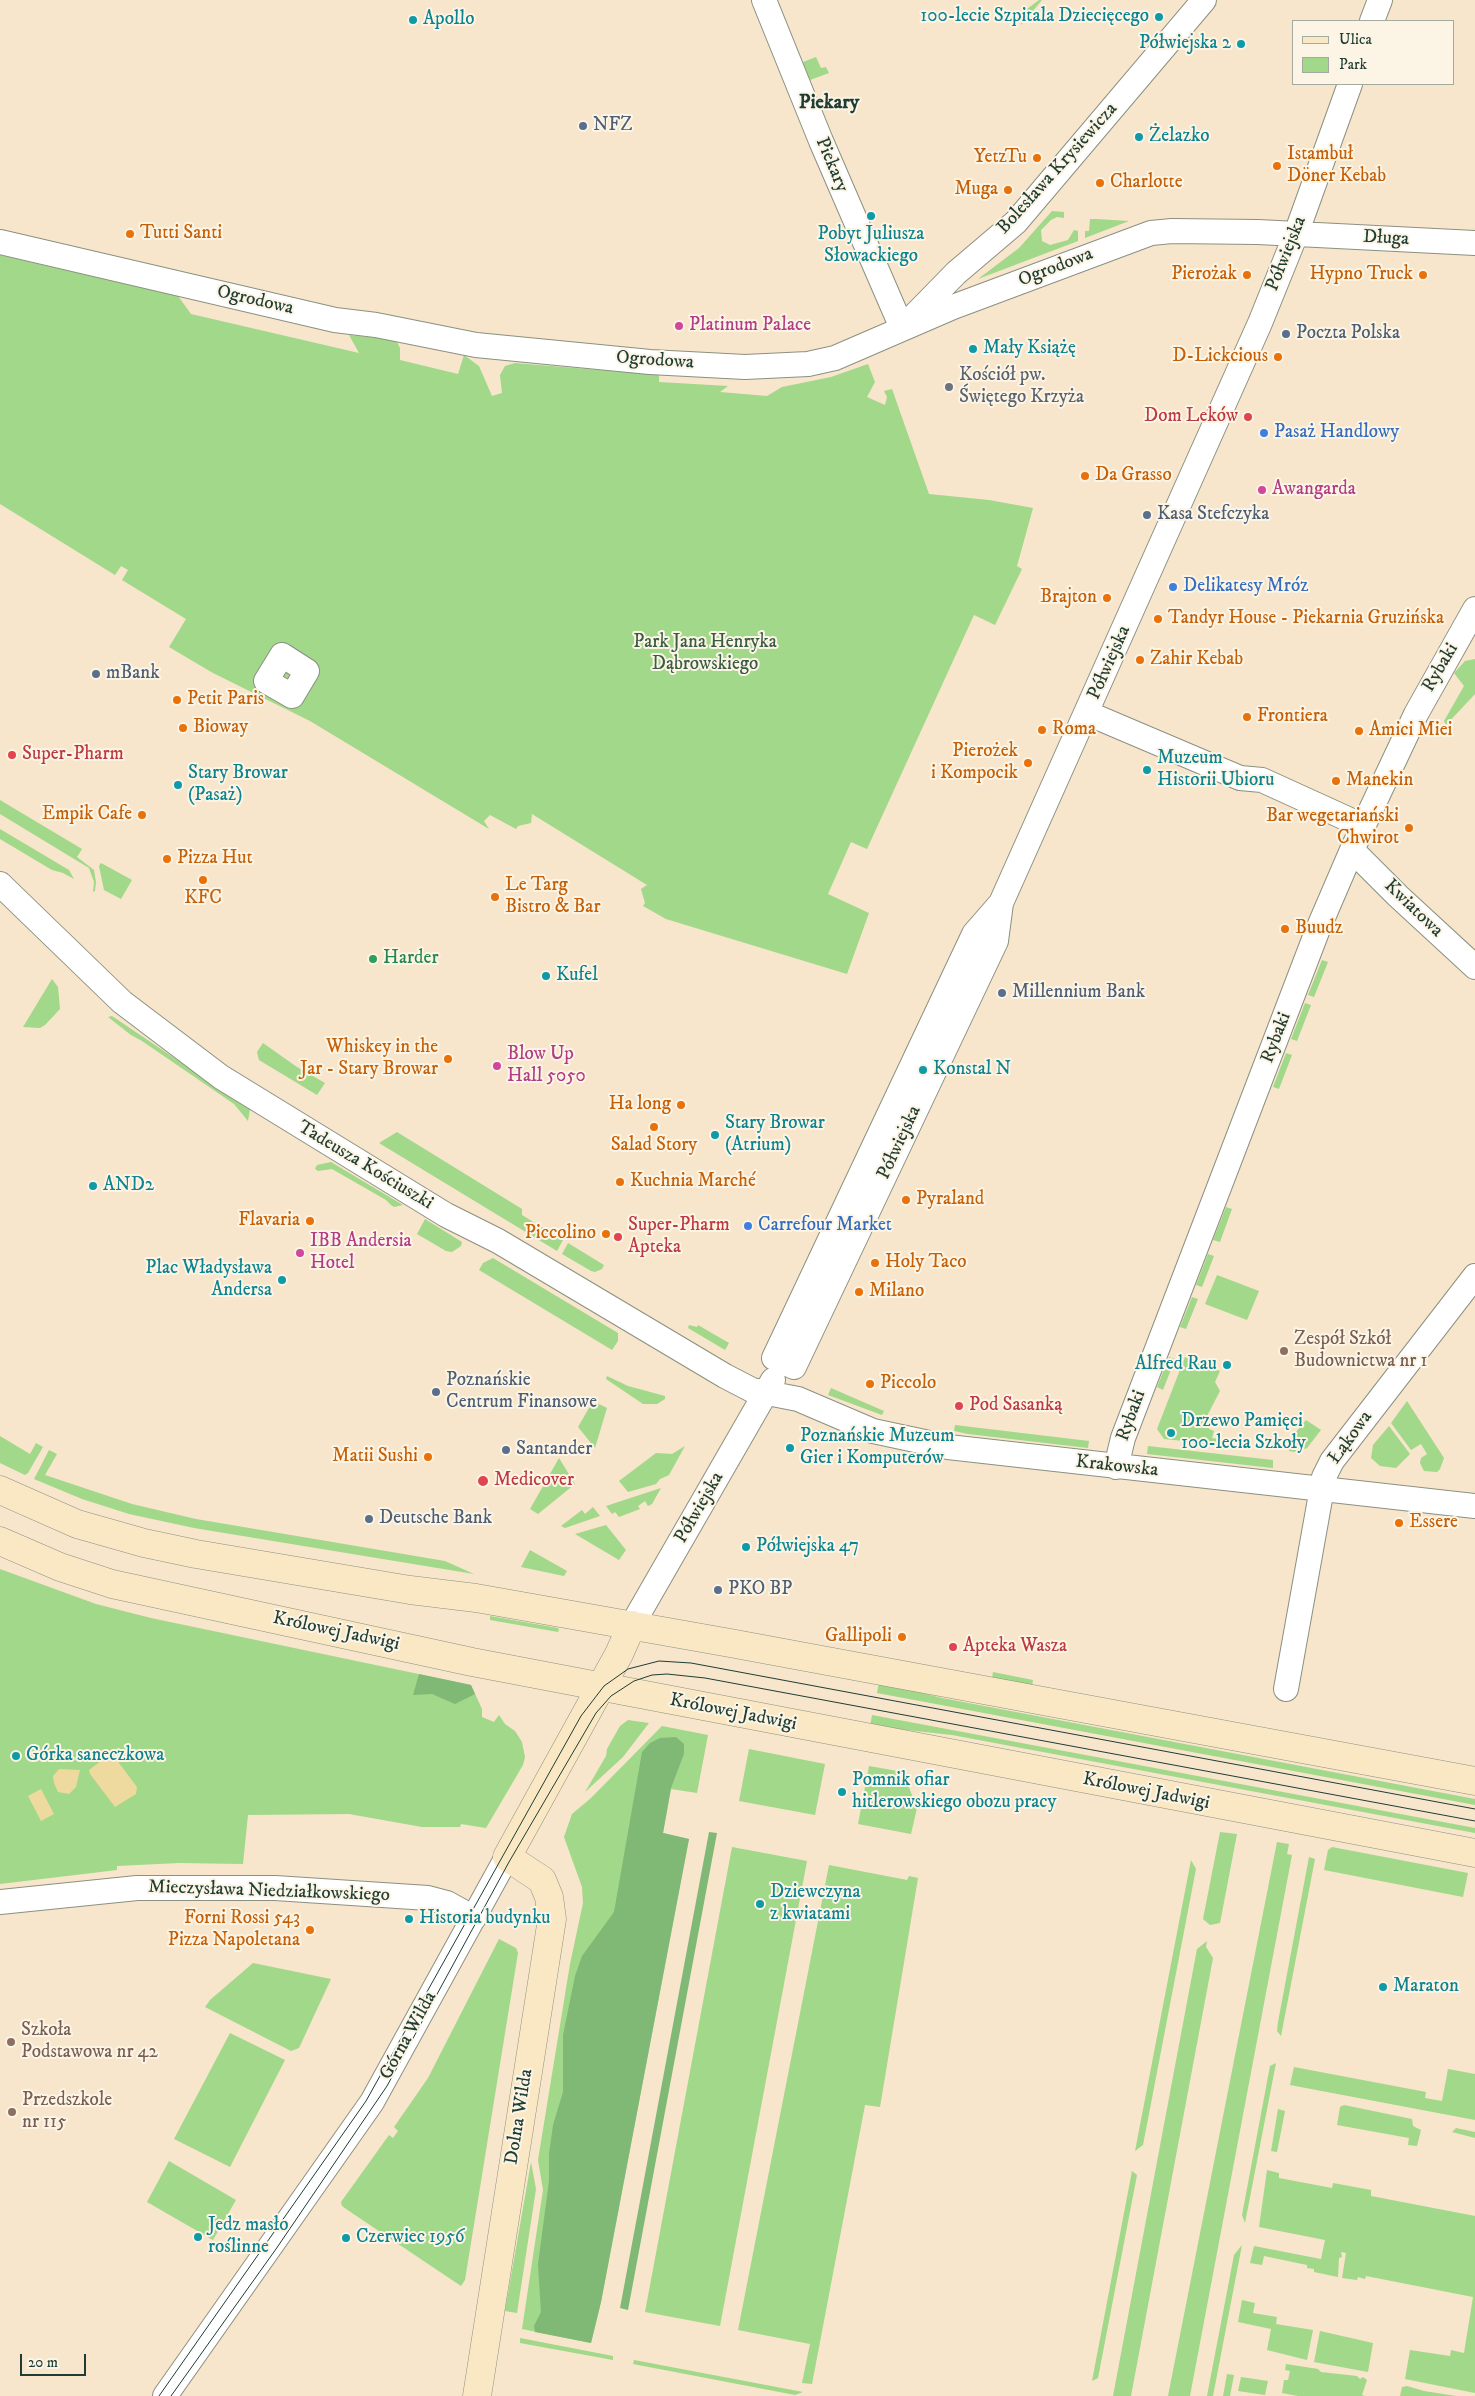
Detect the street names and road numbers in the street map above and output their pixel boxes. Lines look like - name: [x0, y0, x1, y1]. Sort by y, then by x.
- street label: Bolesława Krysiewicza: [993, 99, 1123, 239]
- street label: Piekary: [809, 134, 853, 196]
- street label: Półwiejska: [1262, 213, 1312, 295]
- street label: Długa: [1362, 226, 1410, 252]
- street label: Ogrodowa: [1016, 243, 1096, 293]
- street label: Ogrodowa: [214, 281, 296, 321]
- street label: Ogrodowa: [615, 347, 695, 375]
- street label: Półwiejska: [1084, 622, 1136, 704]
- street label: Rybaki: [1418, 639, 1464, 697]
- street label: Kwiatowa: [1379, 875, 1447, 943]
- street label: Rybaki: [1257, 1009, 1297, 1067]
- street label: Półwiejska: [873, 1103, 927, 1183]
- street label: Tadeusza Kościuszki: [293, 1117, 437, 1215]
- street label: Rybaki: [1112, 1387, 1152, 1445]
- street label: Łąkowa: [1324, 1407, 1378, 1469]
- street label: Krakowska: [1075, 1451, 1159, 1483]
- street label: Półwiejska: [670, 1468, 730, 1548]
- street label: Królowej Jadwigi: [271, 1607, 401, 1657]
- street label: Królowej Jadwigi: [668, 1690, 798, 1736]
- street label: Królowej Jadwigi: [1081, 1769, 1211, 1815]
- street label: Mieczysława Niedziałkowskiego: [148, 1876, 390, 1908]
- street label: Górna Wilda: [375, 1988, 443, 2084]
- street label: Dolna Wilda: [501, 2067, 539, 2167]

